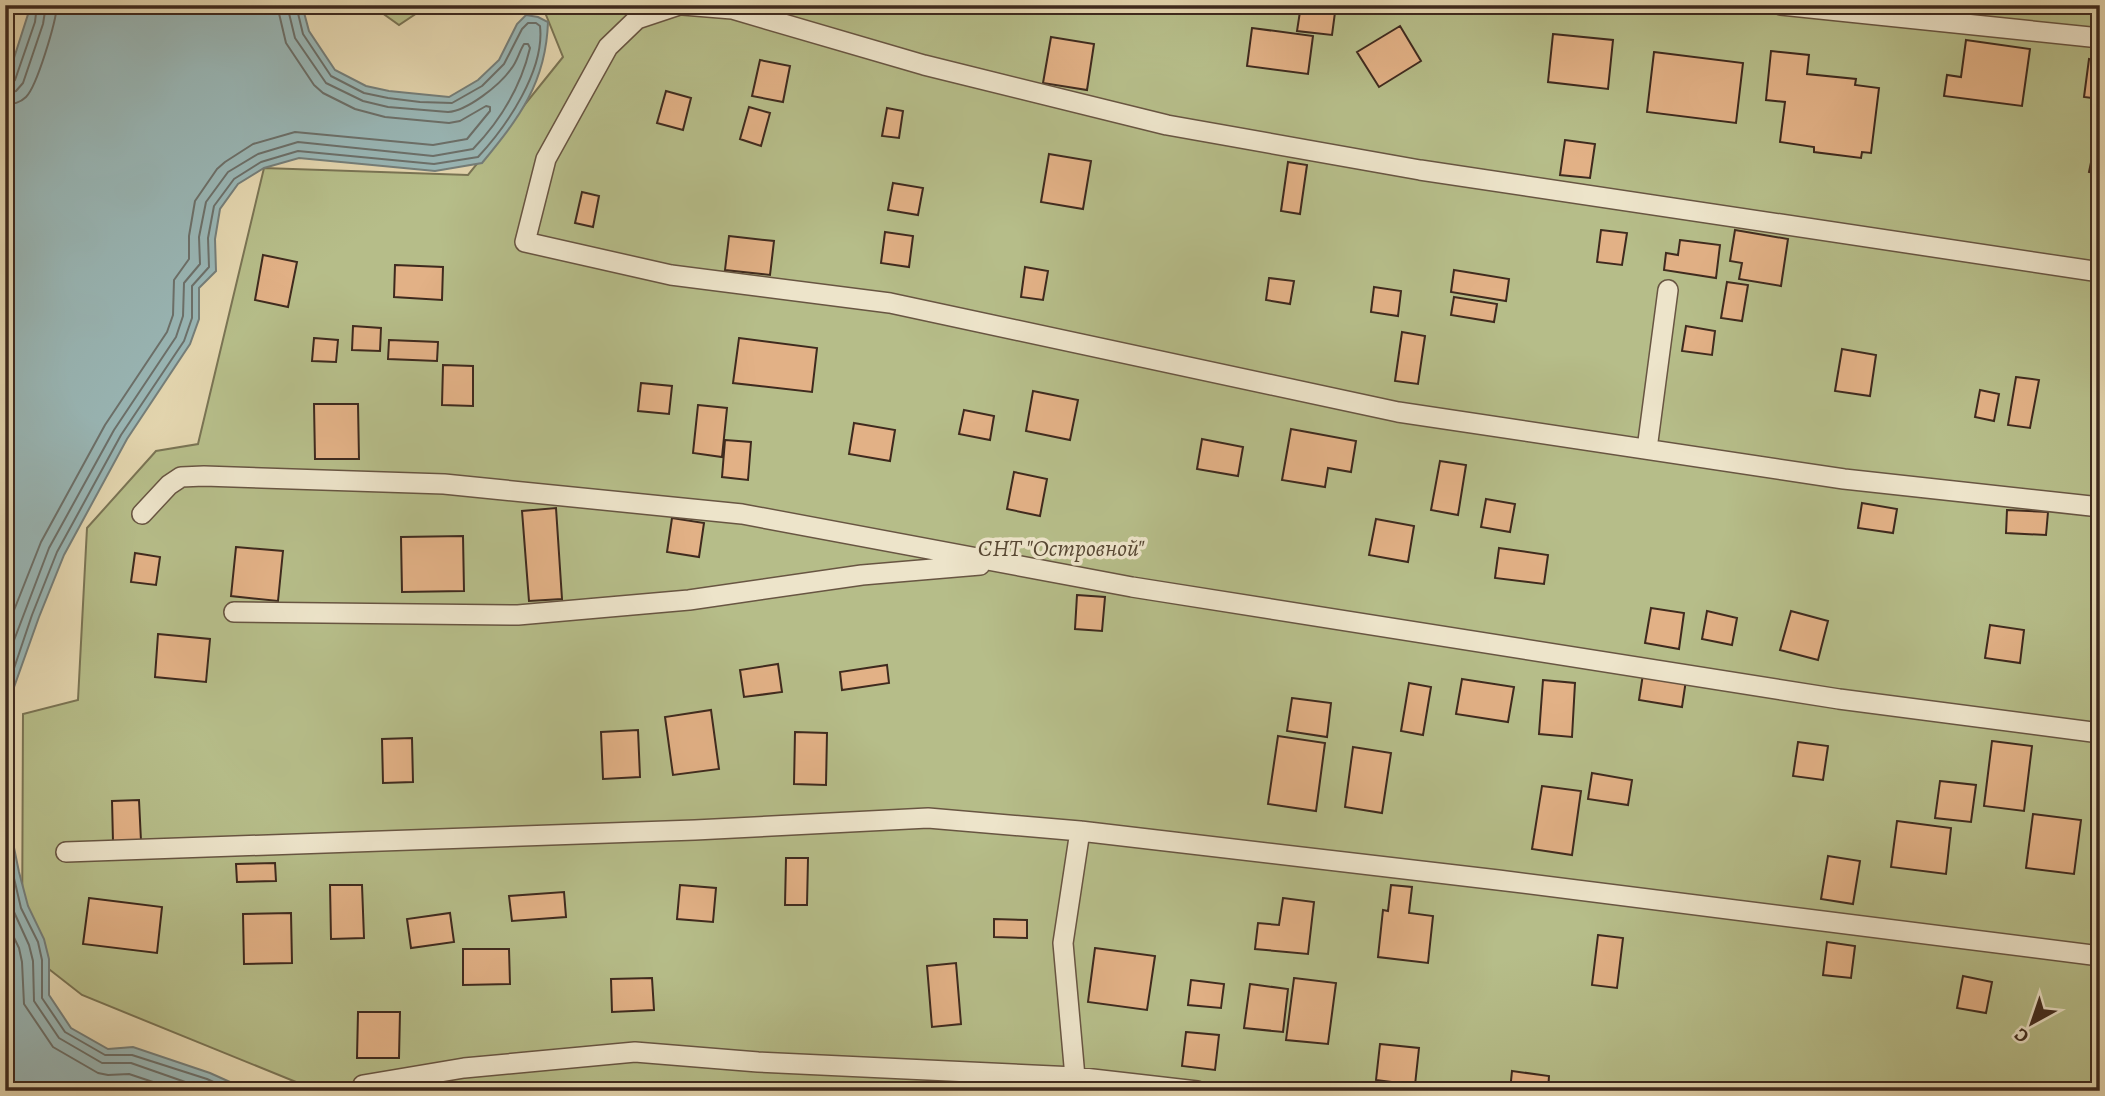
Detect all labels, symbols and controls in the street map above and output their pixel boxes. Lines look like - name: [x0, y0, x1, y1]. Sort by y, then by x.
- park label: СНТ "Островной": [978, 532, 1145, 564]
- north arrow: [1996, 988, 2066, 1058]
- text: С: [2009, 1022, 2035, 1049]

